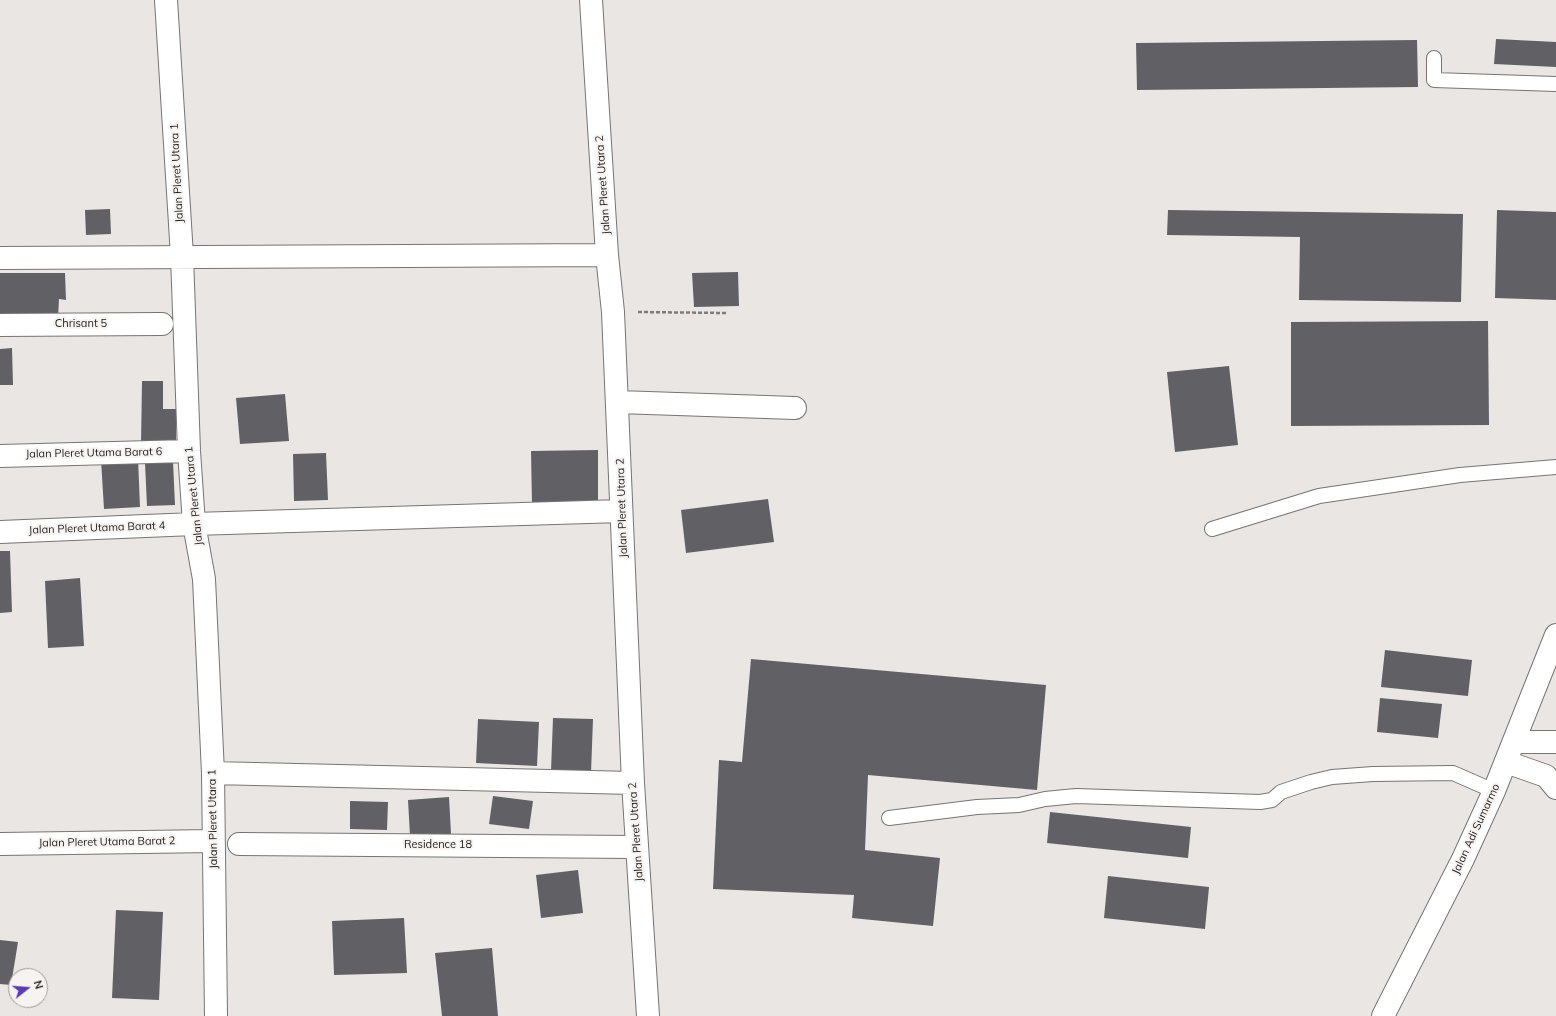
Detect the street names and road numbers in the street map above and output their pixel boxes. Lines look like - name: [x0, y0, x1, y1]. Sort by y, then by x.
- street label: Jalan Pleret Utara 1: [168, 123, 186, 223]
- street label: Jalan Pleret Utara 2: [593, 135, 613, 235]
- street label: Chrisant 5: [55, 317, 107, 331]
- street label: Jalan Pleret Utama Barat 6: [26, 445, 162, 461]
- street label: Jalan Pleret Utara 1: [182, 446, 206, 546]
- street label: Jalan Pleret Utara 2: [614, 458, 630, 558]
- street label: Jalan Pleret Utama Barat 4: [28, 519, 166, 537]
- street label: Jalan Pleret Utara 1: [206, 769, 220, 869]
- street label: Jalan Pleret Utara 2: [626, 782, 646, 882]
- street label: Jalan Adi Sumarmo: [1449, 782, 1503, 876]
- street label: Jalan Pleret Utama Barat 2: [39, 834, 175, 850]
- street label: Residence 18: [404, 838, 472, 852]

